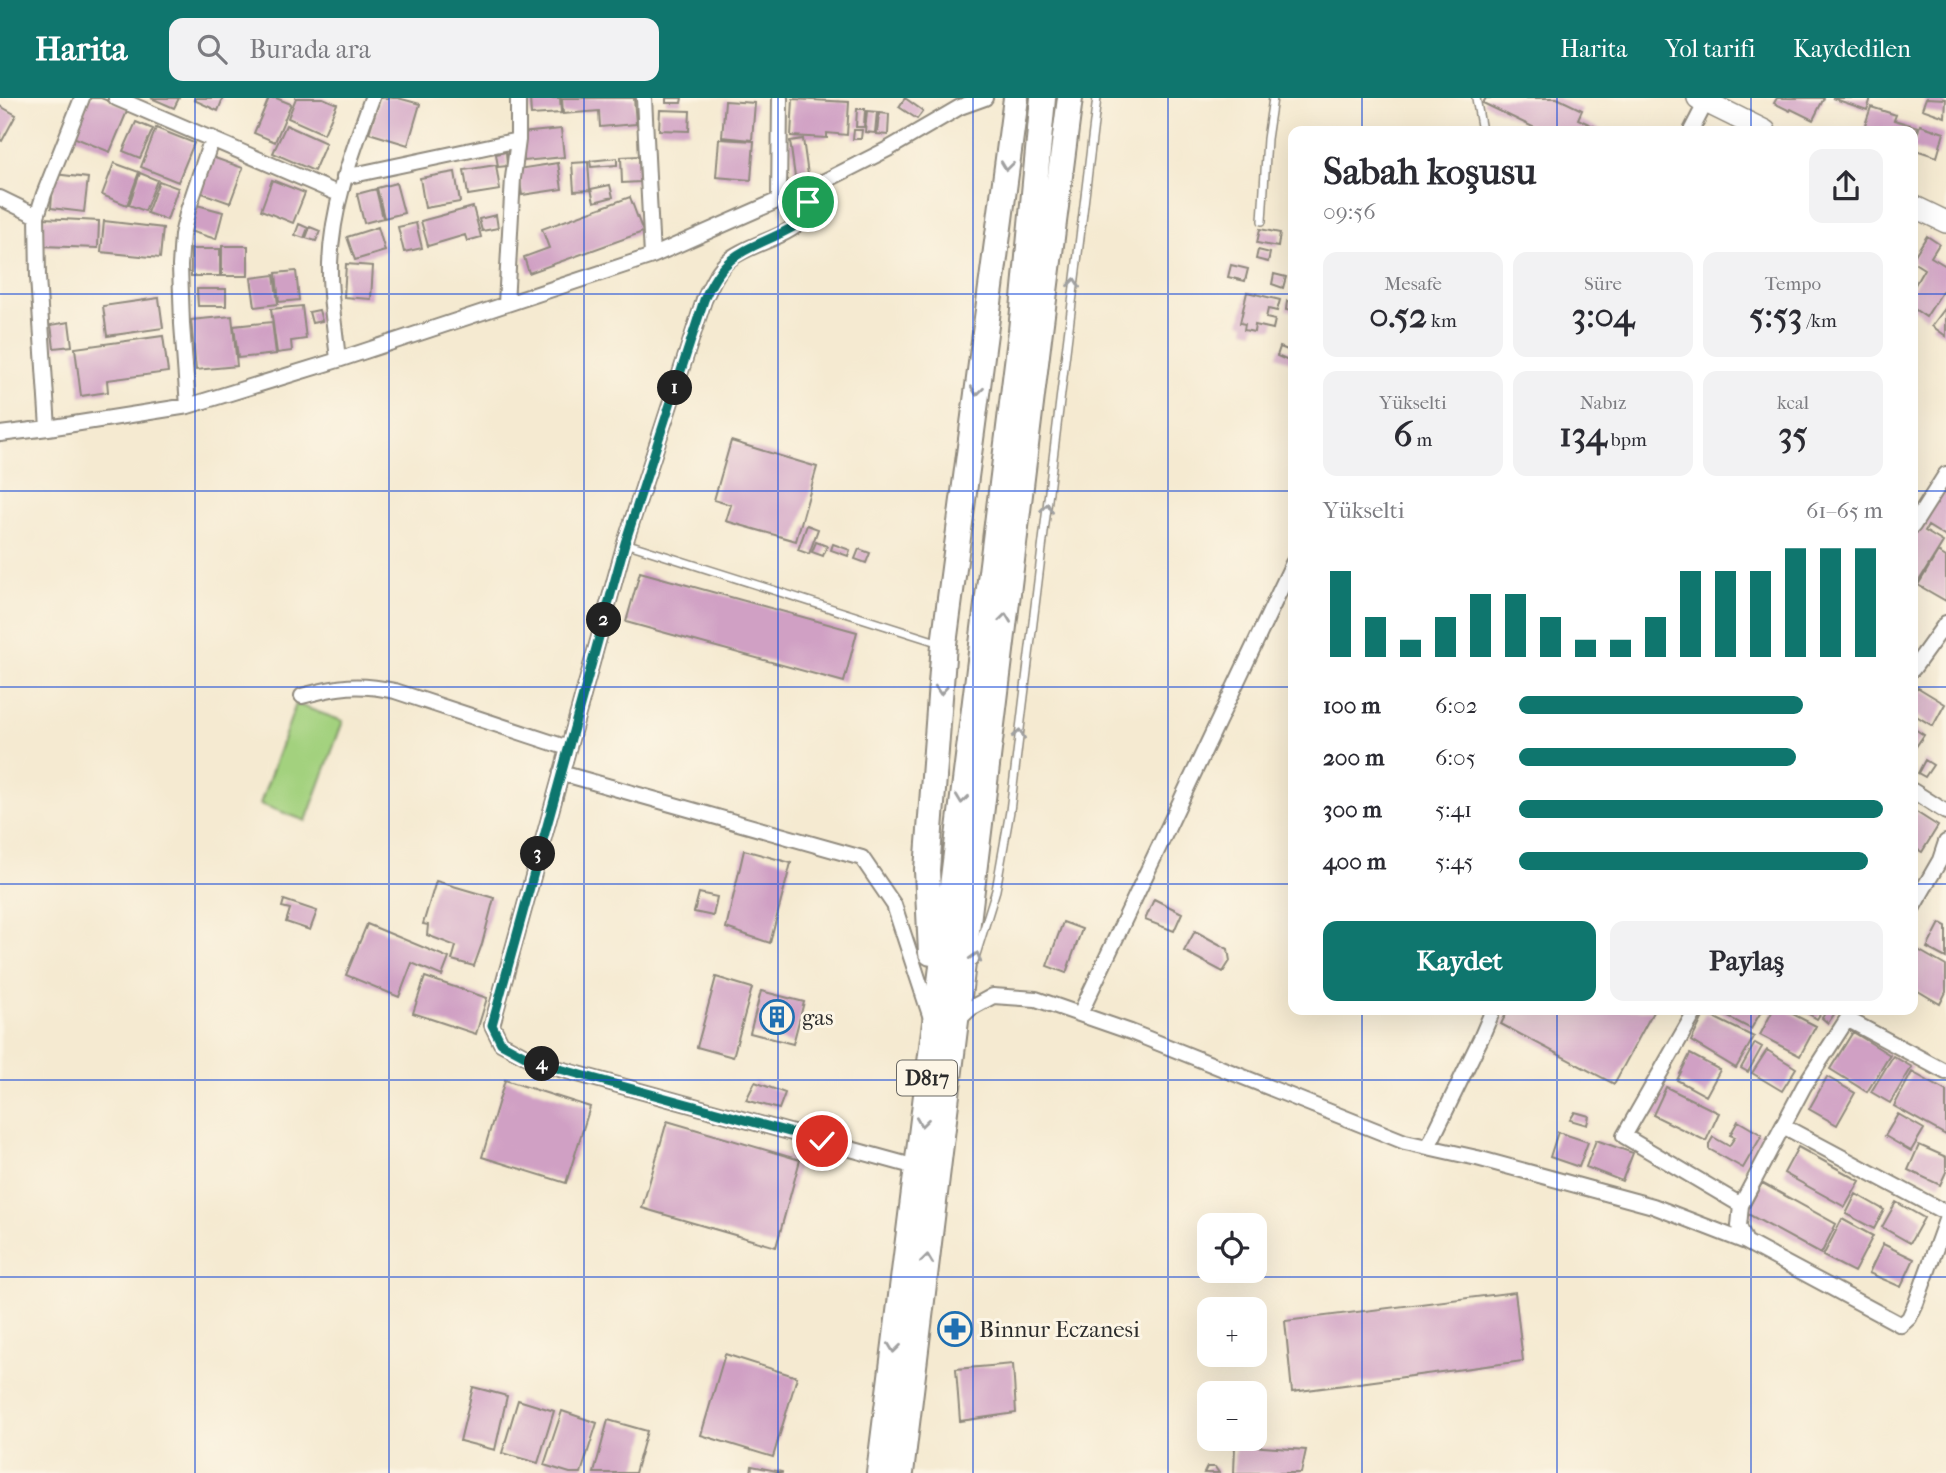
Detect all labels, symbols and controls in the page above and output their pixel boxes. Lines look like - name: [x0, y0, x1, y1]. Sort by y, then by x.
- search box: [169, 18, 659, 81]
- text: Harita: [35, 30, 127, 69]
- icon: search: [193, 30, 231, 68]
- text: Burada ara: [249, 34, 371, 65]
- text: Harita: [1560, 35, 1627, 63]
- text: Yol tarifi: [1665, 35, 1755, 63]
- text: Kaydedilen: [1793, 35, 1911, 63]
- text: Sabah koşusu: [1323, 149, 1536, 194]
- button: share: [1809, 149, 1883, 223]
- one-way arrow: [999, 160, 1014, 172]
- pin: [778, 172, 838, 232]
- icon: arrive: [789, 183, 827, 221]
- text: 09:56: [1323, 198, 1376, 225]
- text: Mesafe: [1384, 273, 1442, 295]
- text: Süre: [1584, 273, 1622, 295]
- text: Tempo: [1765, 273, 1821, 295]
- one-way arrow: [1067, 277, 1082, 288]
- text: 0.52: [1369, 295, 1427, 336]
- text: 3:04: [1572, 295, 1634, 336]
- text: 5:53: [1749, 295, 1802, 336]
- text: km: [1427, 310, 1457, 332]
- text: /km: [1802, 310, 1837, 332]
- pin: 1: [658, 370, 692, 406]
- text: 1: [671, 376, 678, 398]
- one-way arrow: [970, 385, 985, 397]
- text: Yükselti: [1379, 392, 1447, 414]
- text: Nabız: [1580, 392, 1626, 414]
- text: kcal: [1777, 392, 1809, 414]
- text: 6: [1394, 414, 1413, 455]
- text: 134: [1559, 414, 1607, 455]
- text: 35: [1778, 414, 1808, 455]
- text: m: [1413, 429, 1432, 451]
- text: bpm: [1607, 429, 1647, 451]
- text: Yükselti: [1323, 497, 1404, 524]
- text: 61–65 m: [1806, 497, 1883, 524]
- one-way arrow: [1039, 503, 1054, 514]
- pin: 2: [586, 602, 622, 638]
- text: 2: [599, 608, 608, 630]
- one-way arrow: [997, 612, 1012, 623]
- one-way arrow: [933, 685, 948, 696]
- text: 100 m: [1323, 692, 1381, 719]
- text: 6:02: [1435, 692, 1478, 719]
- one-way arrow: [1012, 728, 1027, 740]
- text: 200 m: [1323, 744, 1384, 771]
- text: 6:05: [1435, 744, 1476, 771]
- one-way arrow: [955, 793, 970, 805]
- text: 300 m: [1323, 796, 1382, 823]
- text: 5:41: [1435, 796, 1472, 823]
- pin: 3: [520, 836, 556, 872]
- text: 3: [534, 842, 541, 864]
- text: 400 m: [1323, 848, 1386, 875]
- text: 5:45: [1435, 848, 1473, 875]
- button: Kaydet: [1323, 921, 1596, 1001]
- button: Paylaş: [1610, 921, 1883, 1001]
- one-way arrow: [967, 951, 982, 963]
- building icon: gas: [758, 998, 796, 1036]
- place label: gas: [802, 1004, 833, 1031]
- pin: 4: [524, 1046, 560, 1082]
- text: 4: [536, 1052, 547, 1074]
- road number: D817: [897, 1060, 957, 1096]
- pin: [792, 1111, 852, 1171]
- one-way arrow: [914, 1116, 929, 1128]
- icon: check: [803, 1122, 841, 1160]
- map controls: [1197, 1213, 1267, 1451]
- button: locate: [1197, 1213, 1267, 1283]
- one-way arrow: [919, 1253, 934, 1265]
- button: +: [1197, 1297, 1267, 1367]
- pharmacy icon: Binnur Eczanesi: [936, 1310, 974, 1348]
- place label: Binnur Eczanesi: [979, 1316, 1140, 1343]
- one-way arrow: [887, 1342, 902, 1353]
- button: −: [1197, 1381, 1267, 1451]

